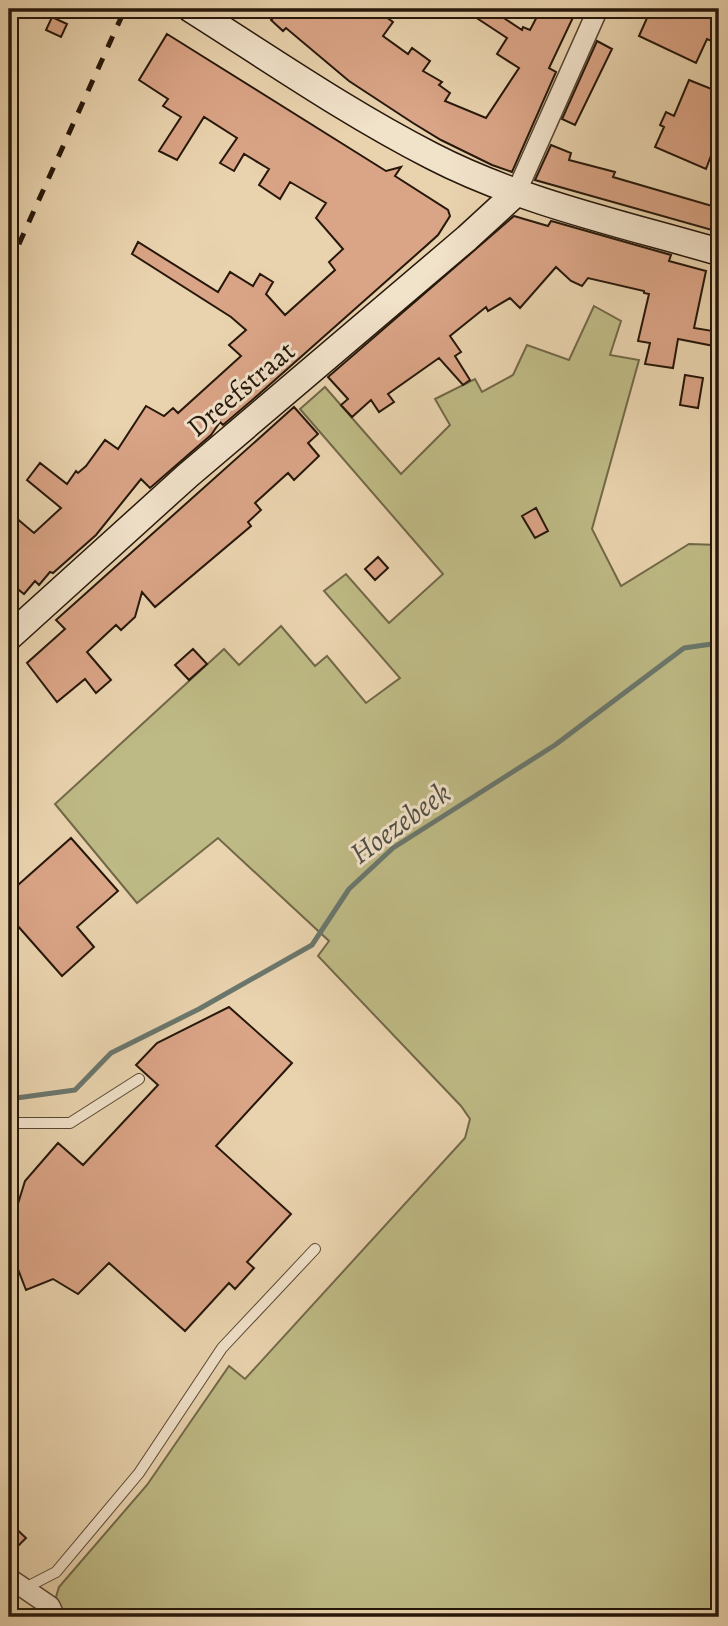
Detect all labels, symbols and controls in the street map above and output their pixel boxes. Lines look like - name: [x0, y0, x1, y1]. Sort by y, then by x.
- street label: Dreefstraat: [179, 332, 303, 446]
- water label: Hoezebeek: [342, 773, 458, 873]

